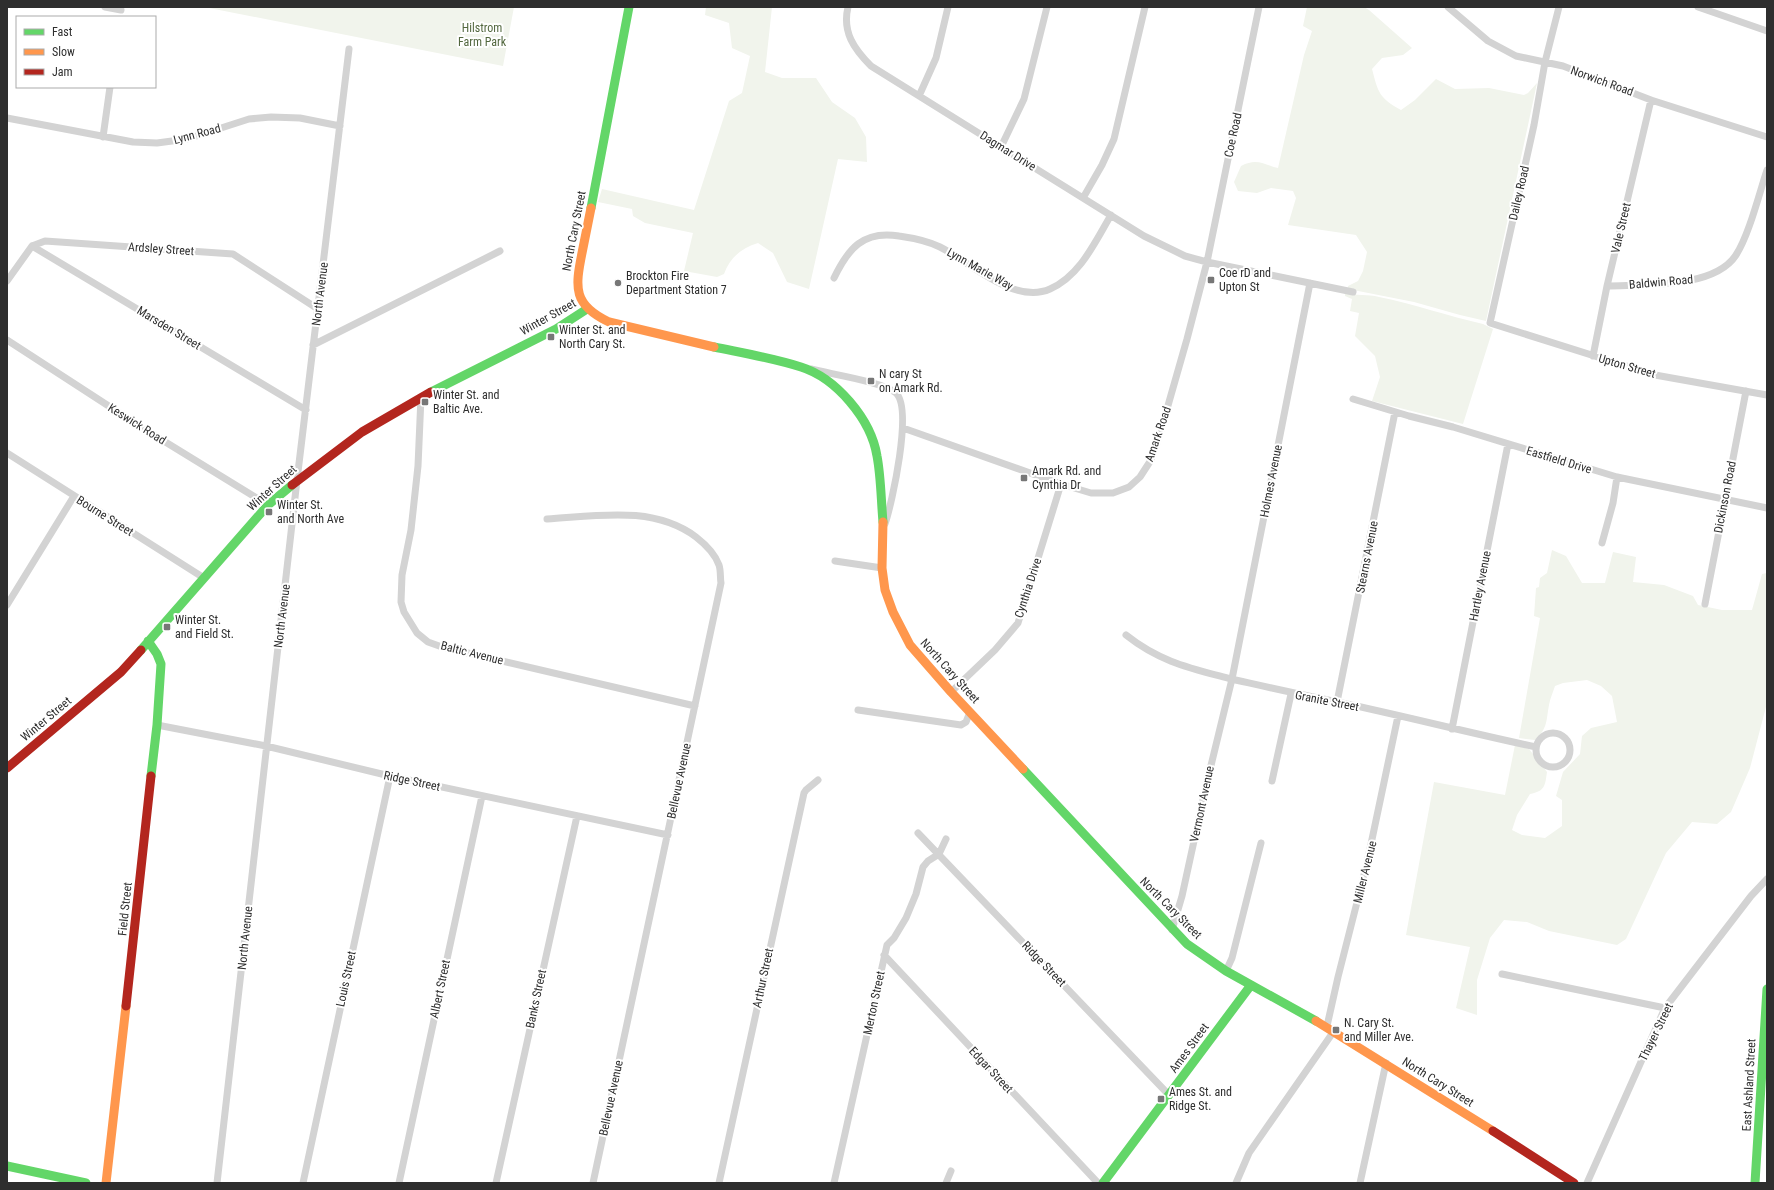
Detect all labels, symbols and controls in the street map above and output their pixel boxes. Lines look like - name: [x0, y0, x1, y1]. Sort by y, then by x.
- legend: [16, 16, 156, 88]
- park label: Hilstrom Farm Park: [458, 21, 507, 49]
- text: Fast: [52, 25, 73, 39]
- text: Slow: [52, 45, 75, 59]
- street label: Norwich Road: [1569, 63, 1635, 99]
- text: Jam: [52, 65, 73, 79]
- street label: Coe Road: [1221, 111, 1245, 159]
- street label: Lynn Road: [172, 121, 222, 147]
- street label: Dagmar Drive: [977, 128, 1039, 174]
- street label: Dailey Road: [1506, 164, 1532, 222]
- street label: North Cary Street: [559, 189, 589, 272]
- street label: Vale Street: [1608, 201, 1634, 255]
- street label: Ardsley Street: [128, 240, 195, 258]
- street label: Lynn Marie Way: [944, 245, 1016, 293]
- street label: North Avenue: [309, 261, 331, 327]
- place label: Coe rD and Upton St: [1219, 266, 1271, 294]
- place label: Brockton Fire Department Station 7: [626, 269, 727, 297]
- street label: Baldwin Road: [1628, 272, 1694, 292]
- marker: Coe rD and Upton St: [1206, 275, 1216, 285]
- marker: Brockton Fire Department Station 7: [613, 278, 623, 288]
- street label: Winter Street: [518, 296, 579, 338]
- street label: Marsden Street: [134, 303, 204, 353]
- place label: Winter St. and North Cary St.: [559, 323, 626, 351]
- marker: Winter St. and North Cary St.: [546, 332, 556, 342]
- street label: Upton Street: [1597, 351, 1658, 381]
- place label: N cary St on Amark Rd.: [879, 367, 943, 395]
- marker: N cary St on Amark Rd.: [866, 376, 876, 386]
- place label: Winter St. and Baltic Ave.: [433, 388, 500, 416]
- marker: Winter St. and Baltic Ave.: [420, 397, 430, 407]
- street label: Keswick Road: [105, 401, 169, 447]
- street label: Amark Road: [1142, 404, 1174, 464]
- street label: Holmes Avenue: [1257, 443, 1285, 518]
- street label: Eastfield Drive: [1525, 443, 1594, 477]
- street label: Dickinson Road: [1711, 460, 1739, 534]
- street label: Winter Street: [244, 462, 300, 514]
- place label: Amark Rd. and Cynthia Dr: [1032, 464, 1101, 492]
- marker: Amark Rd. and Cynthia Dr: [1019, 473, 1029, 483]
- street label: Bourne Street: [74, 493, 136, 539]
- place label: Winter St. and North Ave: [277, 498, 344, 526]
- marker: Winter St. and North Ave: [264, 507, 274, 517]
- street label: Stearns Avenue: [1353, 519, 1381, 594]
- street label: Hartley Avenue: [1466, 549, 1494, 622]
- street label: Cynthia Drive: [1012, 556, 1044, 620]
- street label: North Avenue: [271, 583, 293, 649]
- place label: Winter St. and Field St.: [175, 613, 234, 641]
- marker: Winter St. and Field St.: [162, 622, 172, 632]
- street label: North Cary Street: [917, 636, 983, 706]
- street label: Baltic Avenue: [439, 638, 505, 668]
- street label: Granite Street: [1294, 688, 1361, 714]
- street label: Winter Street: [18, 694, 74, 744]
- street label: Bellevue Avenue: [664, 741, 694, 820]
- street label: Vermont Avenue: [1187, 764, 1217, 843]
- street label: Ridge Street: [382, 768, 442, 794]
- street label: Miller Avenue: [1350, 839, 1380, 905]
- street label: North Cary Street: [1137, 874, 1205, 942]
- street label: Field Street: [115, 881, 135, 936]
- street label: North Avenue: [235, 905, 255, 971]
- street label: Ridge Street: [1019, 938, 1069, 990]
- street label: Arthur Street: [750, 946, 776, 1009]
- street label: Louis Street: [333, 949, 359, 1008]
- street label: Albert Street: [427, 958, 453, 1020]
- street label: Banks Street: [523, 968, 549, 1030]
- street label: Merton Street: [860, 969, 888, 1036]
- street label: Thayer Street: [1636, 1000, 1676, 1063]
- place label: N. Cary St. and Miller Ave.: [1344, 1016, 1414, 1044]
- street label: Ames Street: [1166, 1020, 1212, 1076]
- marker: N. Cary St. and Miller Ave.: [1331, 1025, 1341, 1035]
- street label: East Ashland Street: [1740, 1038, 1758, 1132]
- street label: Edgar Street: [966, 1044, 1016, 1096]
- street label: North Cary Street: [1400, 1054, 1477, 1110]
- street label: Bellevue Avenue: [596, 1058, 626, 1137]
- place label: Ames St. and Ridge St.: [1169, 1085, 1232, 1113]
- marker: Ames St. and Ridge St.: [1156, 1094, 1166, 1104]

